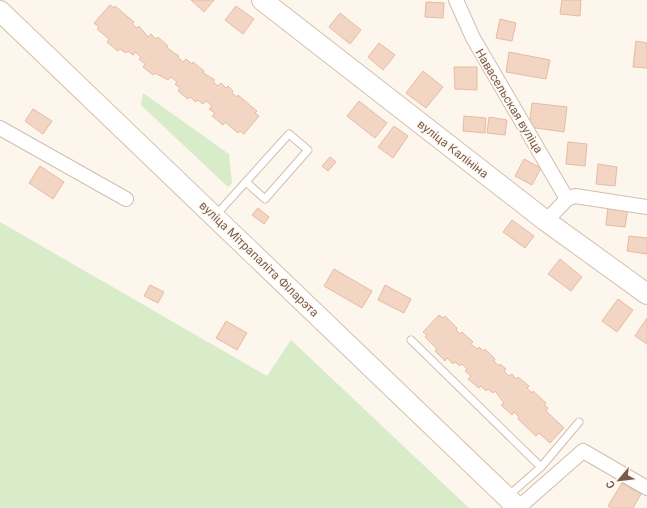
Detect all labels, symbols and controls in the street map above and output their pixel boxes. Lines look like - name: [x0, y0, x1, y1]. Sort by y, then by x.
- street label: Навасельская вуліца: [472, 46, 546, 156]
- street label: вуліца Калініна: [415, 117, 491, 181]
- street label: вуліца Мітрапаліта Філарэта: [197, 198, 321, 320]
- north arrow: [599, 460, 639, 500]
- text: С: [603, 478, 618, 491]

